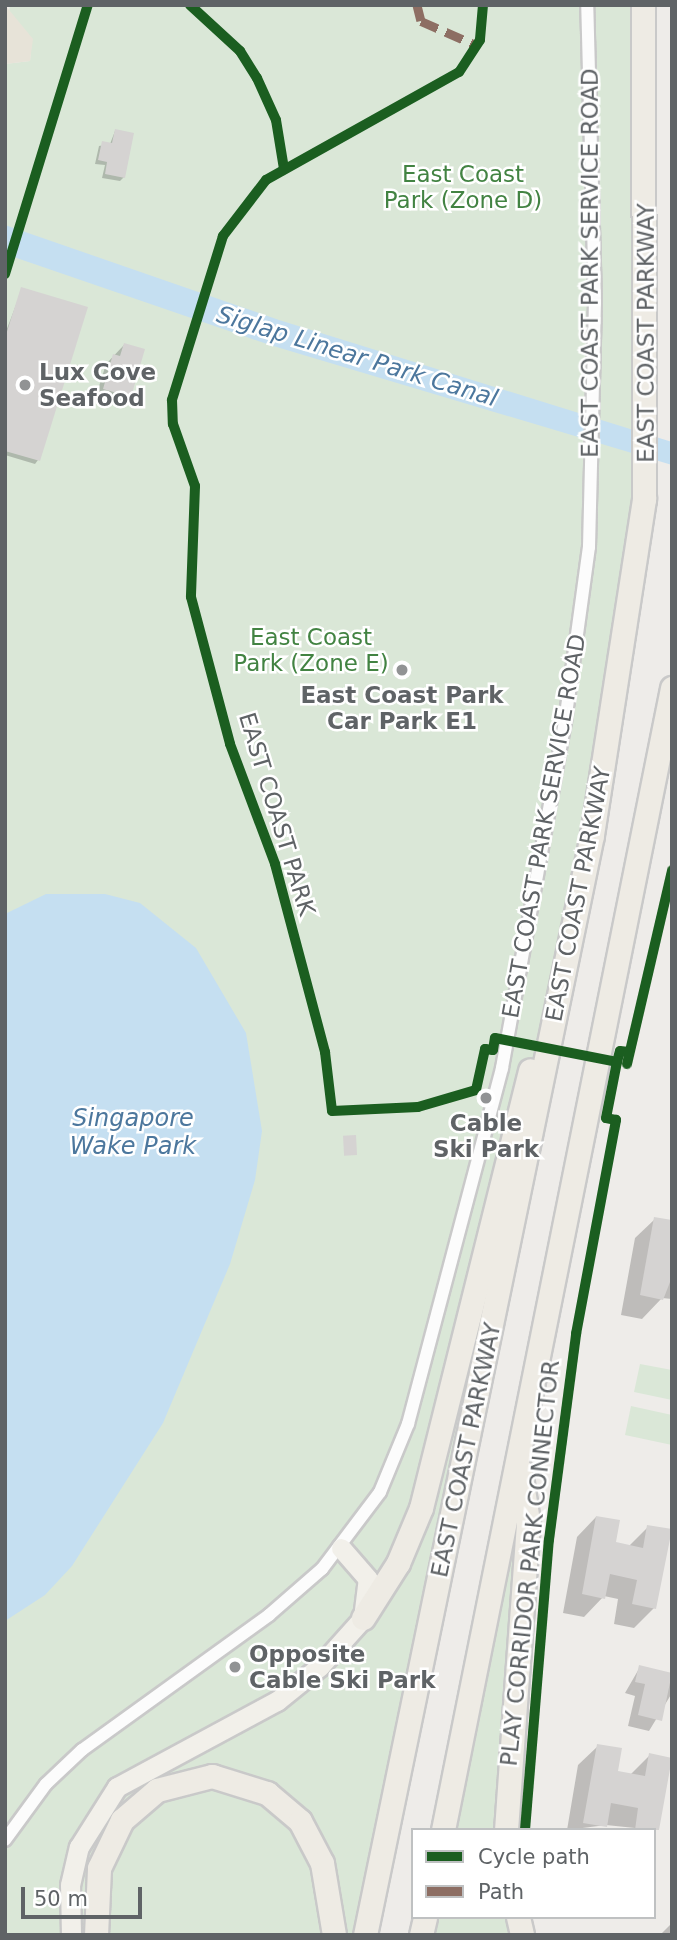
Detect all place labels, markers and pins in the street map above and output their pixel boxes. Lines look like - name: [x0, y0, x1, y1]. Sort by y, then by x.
- place label: Lux Cove Seafood: [39, 358, 156, 412]
- marker: Lux Cove Seafood: [17, 377, 33, 393]
- marker: East Coast Park Car Park E1: [394, 662, 410, 678]
- place label: East Coast Park Car Park E1: [300, 681, 504, 735]
- marker: Cable Ski Park: [478, 1090, 494, 1106]
- place label: Cable Ski Park: [433, 1109, 539, 1163]
- place label: Opposite Cable Ski Park: [249, 1640, 436, 1694]
- marker: Opposite Cable Ski Park: [227, 1659, 243, 1675]

